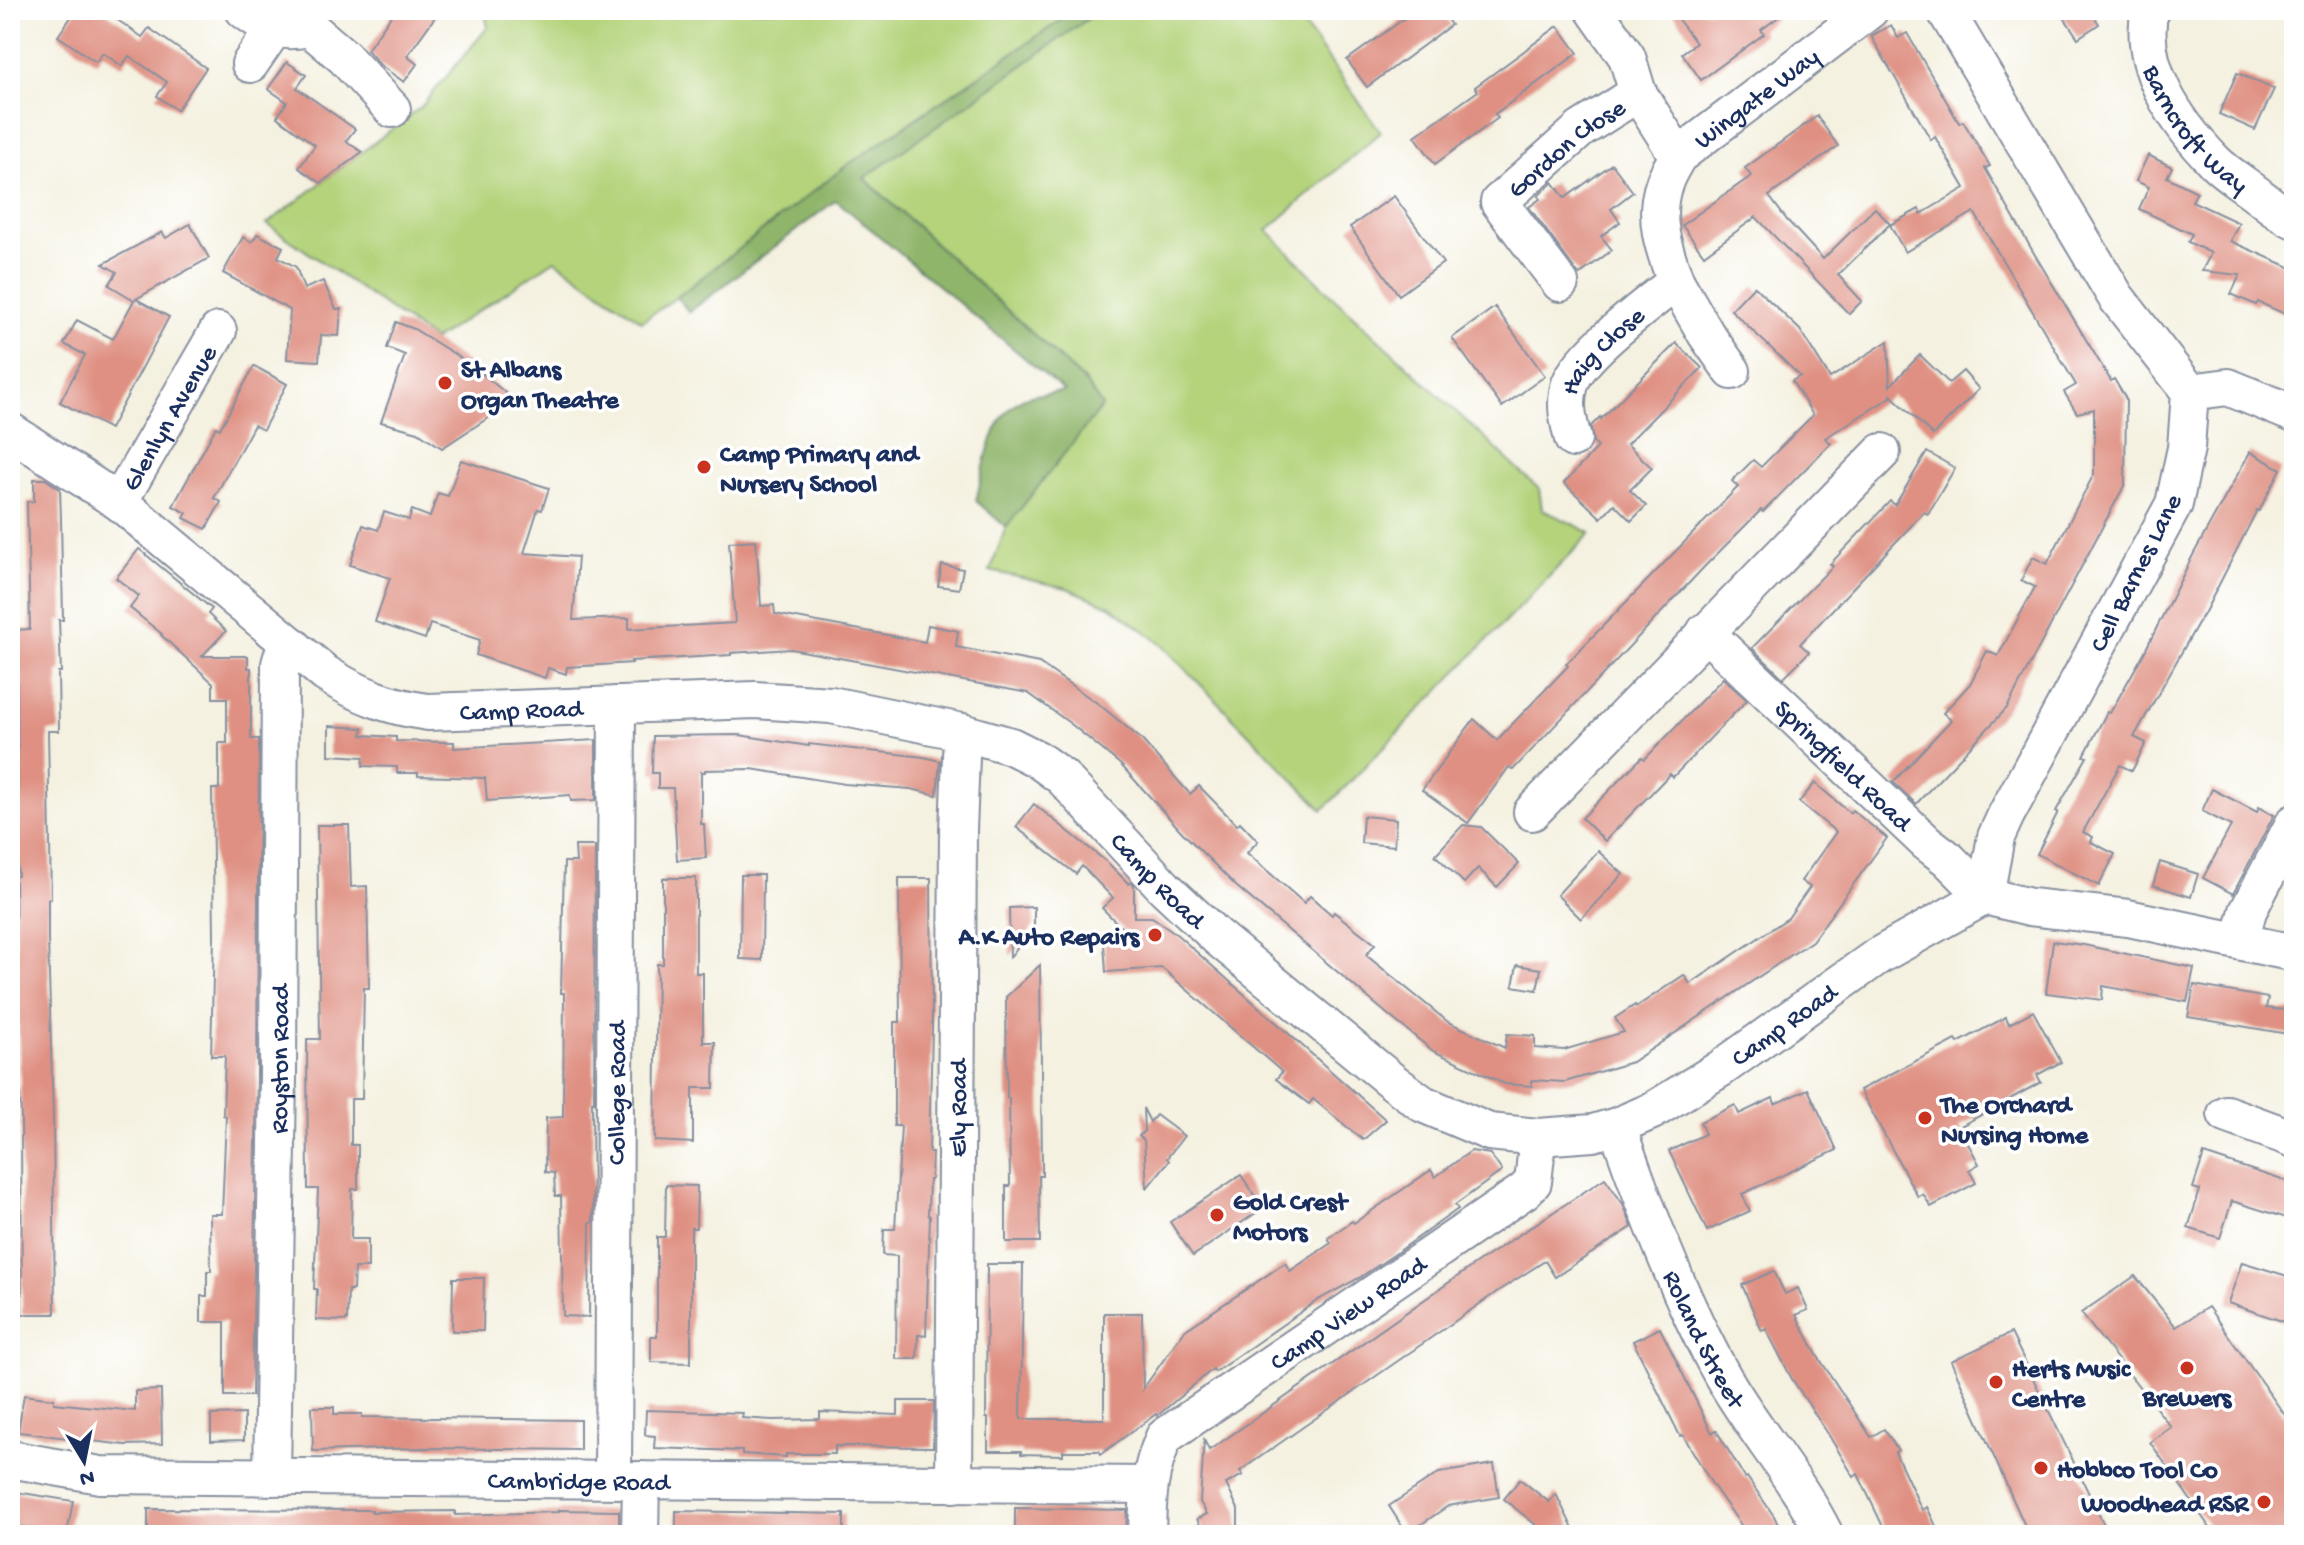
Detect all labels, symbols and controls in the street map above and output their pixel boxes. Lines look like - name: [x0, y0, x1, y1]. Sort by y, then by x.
- street label: Wingate Way: [1690, 43, 1827, 158]
- street label: Barncroft Way: [2133, 61, 2253, 203]
- street label: Gordon Close: [1503, 94, 1633, 207]
- street label: Haig Close: [1557, 302, 1653, 399]
- street label: Glenlyn Avenue: [118, 341, 227, 498]
- place label: St Albans Organ Theatre: [461, 357, 620, 418]
- marker: St Albans Organ Theatre: [436, 374, 454, 392]
- place label: Camp Primary and Nursery School: [720, 441, 921, 502]
- marker: Camp Primary and Nursery School: [695, 458, 713, 476]
- street label: Cell Barnes Lane: [2085, 489, 2191, 658]
- street label: Camp Road: [459, 695, 585, 731]
- street label: Springfield Road: [1766, 695, 1917, 841]
- street label: Camp Road: [1102, 828, 1211, 939]
- place label: A.K Auto Repairs: [958, 924, 1140, 955]
- marker: A.K Auto Repairs: [1146, 926, 1164, 944]
- street label: Camp Road: [1727, 978, 1846, 1076]
- street label: Royston Road: [266, 983, 298, 1134]
- street label: College Road: [604, 1019, 635, 1165]
- street label: Ely Road: [945, 1057, 977, 1157]
- place label: The Orchard Nursing Home: [1939, 1092, 2090, 1153]
- marker: The Orchard Nursing Home: [1916, 1109, 1934, 1127]
- place label: Gold Crest Motors: [1233, 1189, 1349, 1250]
- marker: Gold Crest Motors: [1208, 1206, 1226, 1224]
- street label: Camp View Road: [1265, 1250, 1435, 1380]
- street label: Roland Street: [1653, 1267, 1751, 1417]
- place label: Herts Music Centre: [2012, 1356, 2132, 1417]
- marker: Brewers: [2178, 1359, 2196, 1377]
- marker: Herts Music Centre: [1987, 1373, 2005, 1391]
- place label: Brewers: [2142, 1385, 2233, 1416]
- north arrow: [44, 1421, 124, 1501]
- place label: Hobbco Tool Co: [2057, 1457, 2218, 1488]
- marker: Hobbco Tool Co: [2032, 1459, 2050, 1477]
- text: N: [77, 1463, 96, 1491]
- street label: Cambridge Road: [487, 1468, 671, 1500]
- place label: Woodhead RSR: [2080, 1491, 2249, 1522]
- marker: Woodhead RSR: [2255, 1493, 2273, 1511]

